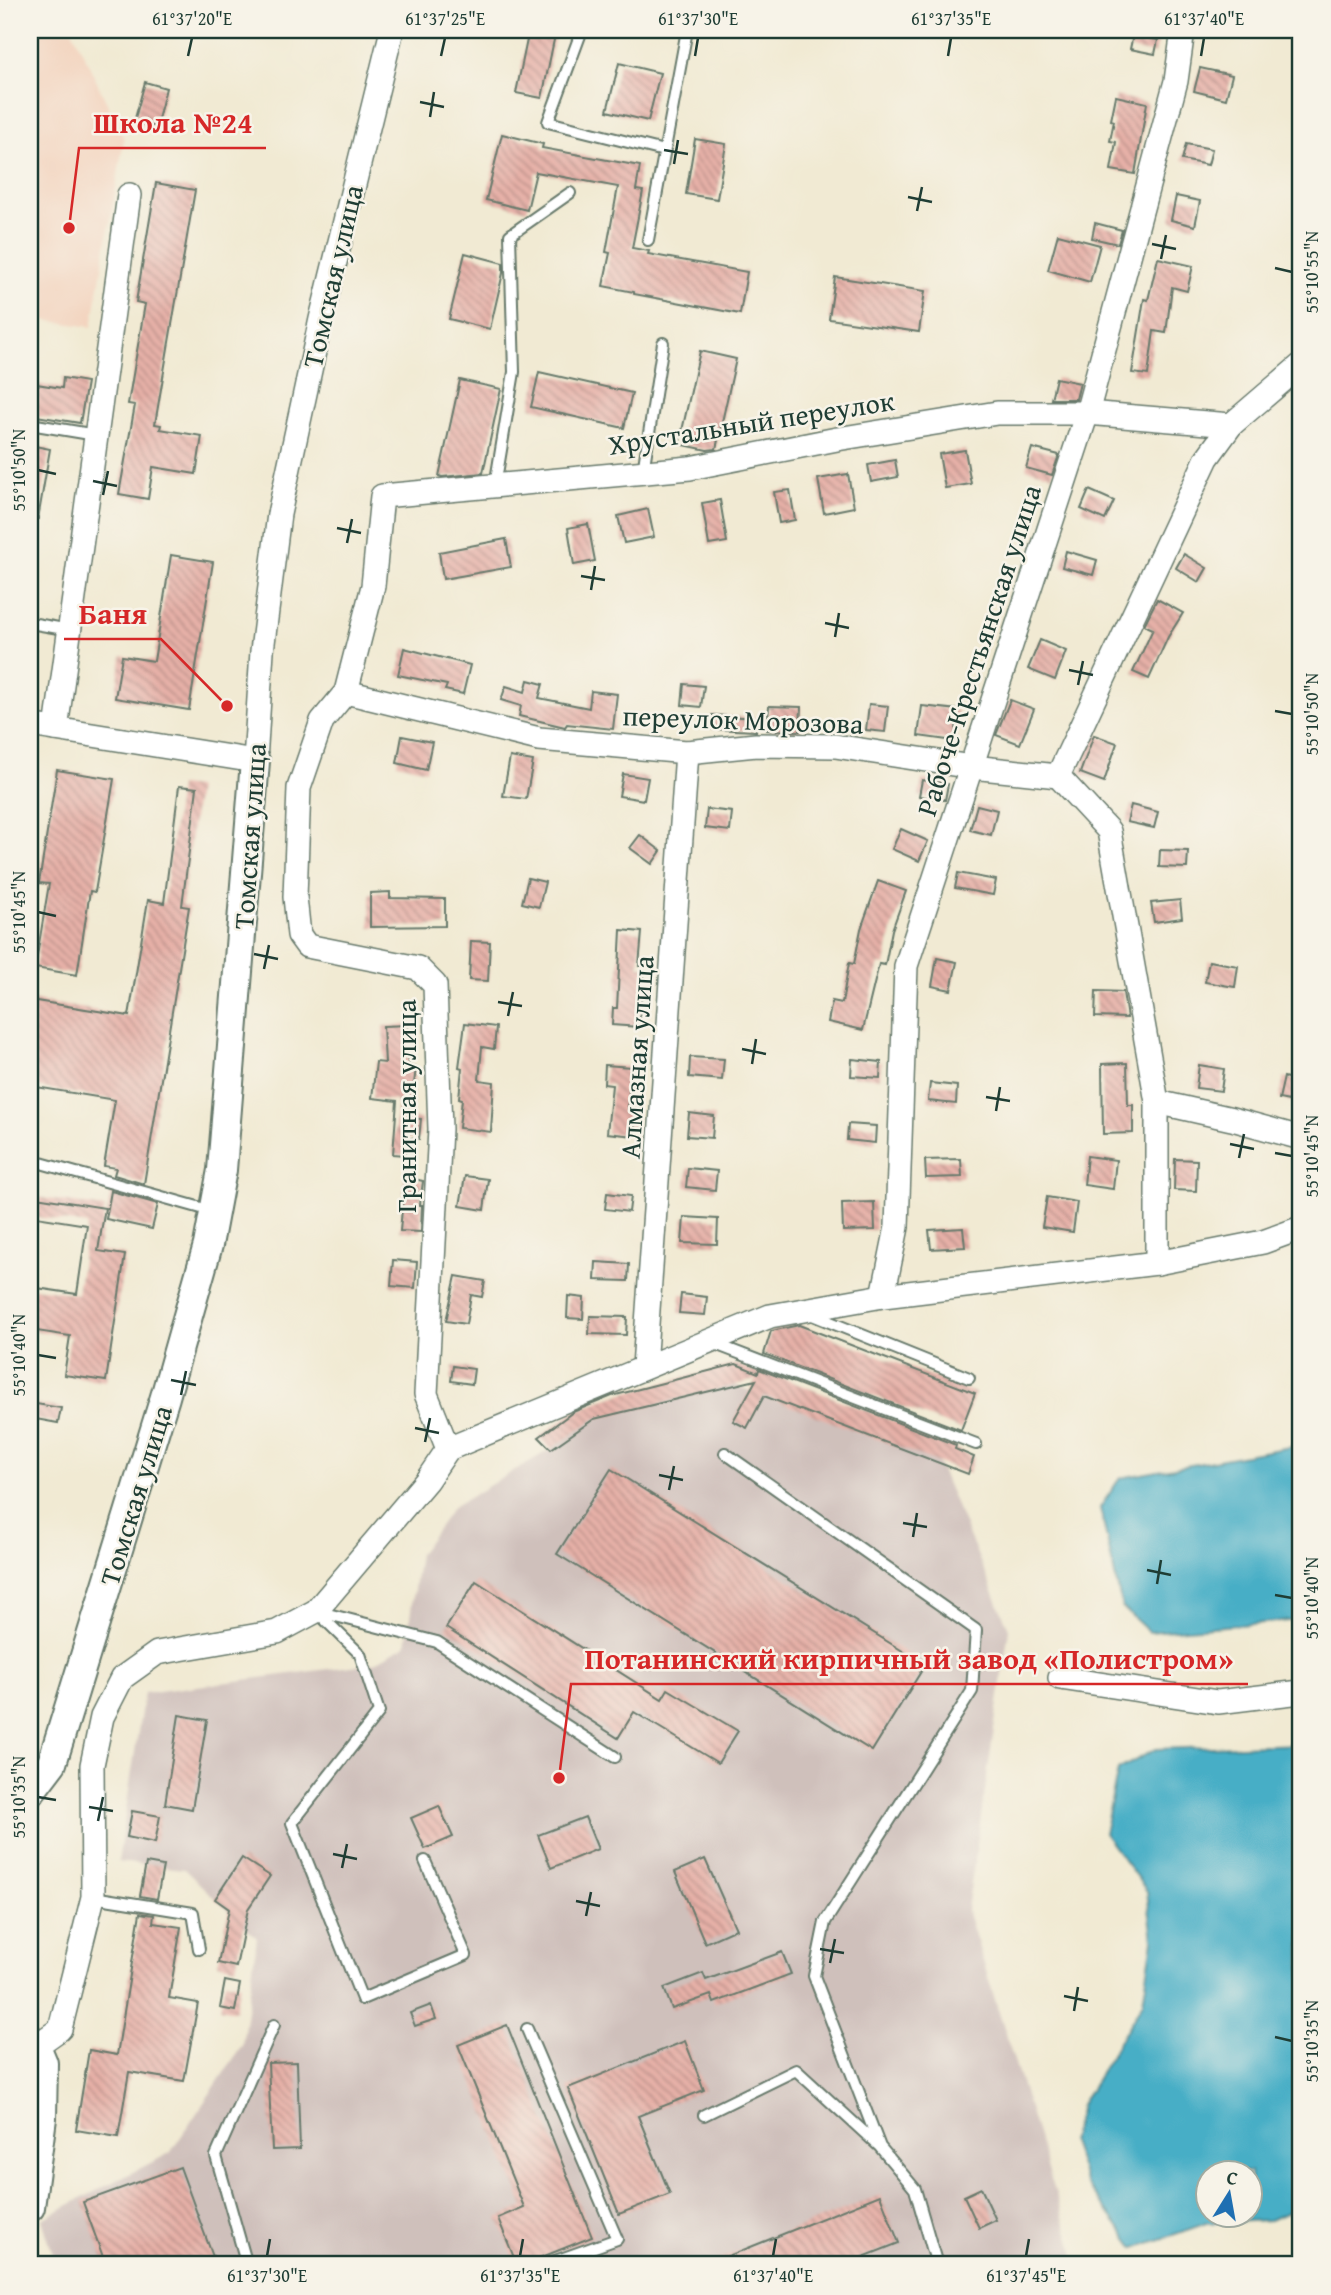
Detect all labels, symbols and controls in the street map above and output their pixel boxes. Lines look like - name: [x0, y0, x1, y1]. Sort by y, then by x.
- text: 61°37'20"E: [152, 5, 232, 32]
- text: 61°37'25"E: [405, 5, 485, 32]
- text: 61°37'30"E: [658, 5, 738, 32]
- text: 61°37'35"E: [911, 5, 991, 32]
- text: 61°37'40"E: [1164, 5, 1244, 32]
- callout: Школа №24: [79, 97, 266, 148]
- text: Школа №24: [93, 100, 253, 144]
- street label: Томская улица: [291, 180, 373, 371]
- text: 55°10'55"N: [1298, 230, 1325, 313]
- street label: Хрустальный переулок: [605, 379, 897, 465]
- text: 55°10'50"N: [5, 428, 32, 511]
- street label: Рабоче-Крестьянская улица: [905, 478, 1051, 821]
- callout: Баня: [64, 588, 161, 639]
- text: Баня: [79, 591, 147, 635]
- text: 55°10'50"N: [1298, 672, 1325, 755]
- street label: переулок Морозова: [622, 694, 865, 744]
- street label: Томская улица: [222, 741, 276, 930]
- text: 55°10'45"N: [5, 870, 32, 953]
- street label: Алмазная улица: [608, 953, 664, 1160]
- street label: Гранитная улица: [385, 998, 426, 1213]
- text: 55°10'45"N: [1298, 1114, 1325, 1197]
- text: 55°10'40"N: [5, 1313, 32, 1396]
- street label: Томская улица: [88, 1399, 182, 1590]
- text: 55°10'40"N: [1298, 1556, 1325, 1639]
- callout: Потанинский кирпичный завод «Полистром»: [571, 1633, 1248, 1684]
- text: Потанинский кирпичный завод «Полистром»: [585, 1636, 1233, 1680]
- text: 55°10'35"N: [5, 1755, 32, 1838]
- text: 55°10'35"N: [1298, 1999, 1325, 2082]
- north arrow: [1194, 2158, 1264, 2228]
- text: С: [1224, 2163, 1240, 2192]
- text: 61°37'30"E: [227, 2262, 307, 2289]
- text: 61°37'35"E: [480, 2262, 560, 2289]
- text: 61°37'40"E: [733, 2262, 813, 2289]
- text: 61°37'45"E: [986, 2262, 1066, 2289]

